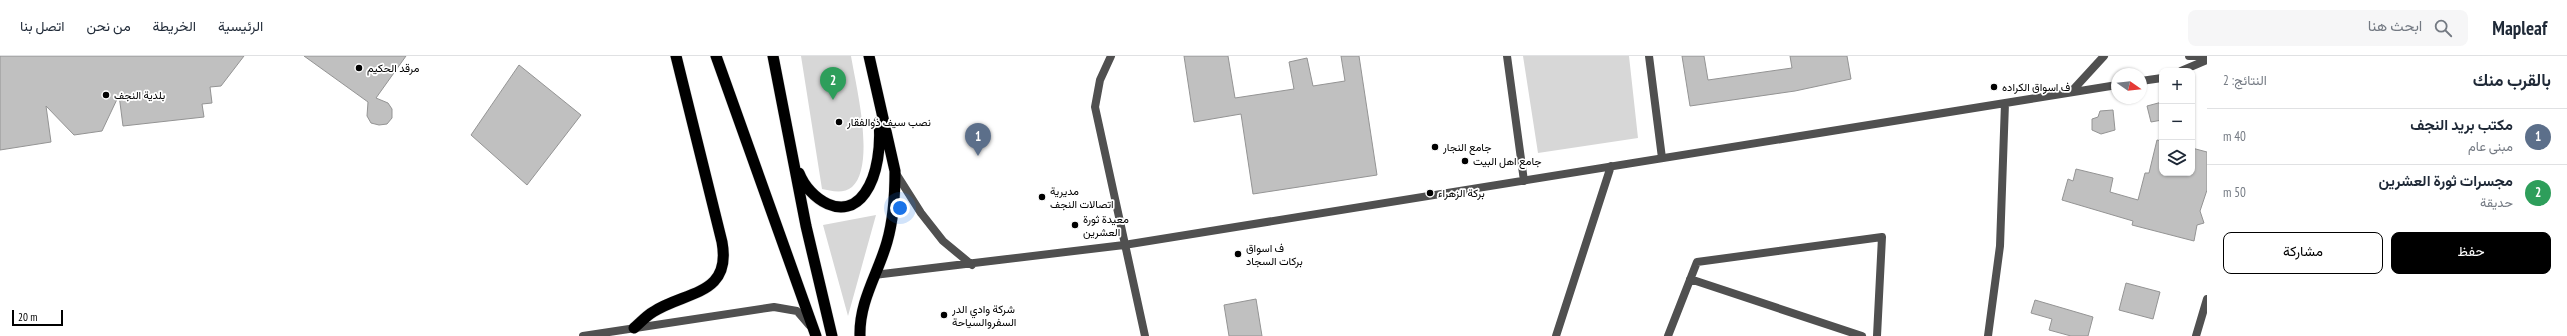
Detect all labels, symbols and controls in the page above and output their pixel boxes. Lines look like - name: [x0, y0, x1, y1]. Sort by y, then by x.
- search box: [2188, 10, 2468, 46]
- text: ابحث هنا: [2368, 16, 2422, 35]
- text: Mapleaf: [2492, 16, 2547, 40]
- text: اتصل بنا: [20, 17, 64, 35]
- text: من نحن: [86, 17, 131, 35]
- text: الخريطة: [153, 17, 196, 35]
- text: الرئيسية: [218, 17, 263, 35]
- icon: search: [2432, 17, 2454, 39]
- place label: مرقد الحكيم: [367, 61, 420, 76]
- marker: مرقد الحكيم: [354, 63, 364, 73]
- pin: 2: [820, 67, 846, 100]
- north arrow: [2111, 68, 2147, 104]
- map controls: [2159, 68, 2195, 176]
- button: +: [2159, 68, 2195, 104]
- text: بالقرب منك: [2473, 69, 2551, 91]
- text: النتائج: 2: [2223, 72, 2267, 89]
- place label: ف اسواق الكراده: [2002, 80, 2070, 94]
- marker: ف اسواق الكراده: [1989, 82, 1999, 92]
- place label: بلدية النجف: [114, 88, 165, 102]
- marker: بلدية النجف: [101, 90, 111, 100]
- button: −: [2159, 104, 2195, 140]
- place label: نصب سيف ذوالفقار: [846, 115, 931, 129]
- text: مكتب بريد النجف: [2410, 115, 2513, 134]
- marker: نصب سيف ذوالفقار: [834, 117, 844, 127]
- pin: 1: [965, 123, 991, 156]
- text: 40 m: [2223, 128, 2246, 145]
- text: 1: [2535, 128, 2541, 145]
- text: مبنى عام: [2468, 138, 2513, 155]
- place label: جامع النجار: [1442, 140, 1492, 155]
- button: layers: [2159, 140, 2195, 176]
- marker: جامع النجار: [1430, 142, 1440, 152]
- place label: جامع اهل البيت: [1473, 154, 1542, 169]
- marker: جامع اهل البيت: [1460, 156, 1470, 166]
- text: مجسرات ثورة العشرين: [2379, 171, 2513, 190]
- place label: مديرية اتصالات النجف: [1050, 184, 1114, 211]
- text: 50 m: [2223, 184, 2246, 201]
- text: 2: [2535, 184, 2541, 201]
- place label: بركة الزهراء: [1438, 186, 1485, 200]
- marker: بركة الزهراء: [1425, 188, 1435, 198]
- marker: مديرية اتصالات النجف: [1037, 192, 1047, 202]
- text: حديقة: [2480, 194, 2513, 211]
- your location: [890, 198, 910, 218]
- place label: معيدة ثورة العشرين: [1083, 212, 1129, 239]
- marker: معيدة ثورة العشرين: [1070, 220, 1080, 230]
- button: مشاركة: [2223, 232, 2383, 274]
- button: حفظ: [2391, 232, 2551, 274]
- place label: ف اسواق بركات السجاد: [1246, 241, 1303, 268]
- marker: ف اسواق بركات السجاد: [1233, 249, 1243, 259]
- place label: شركة وادي الدر السفروالسياحة: [951, 302, 1016, 329]
- scale bar: [12, 308, 63, 327]
- text: 20 m: [18, 310, 37, 324]
- marker: شركة وادي الدر السفروالسياحة: [939, 310, 949, 320]

